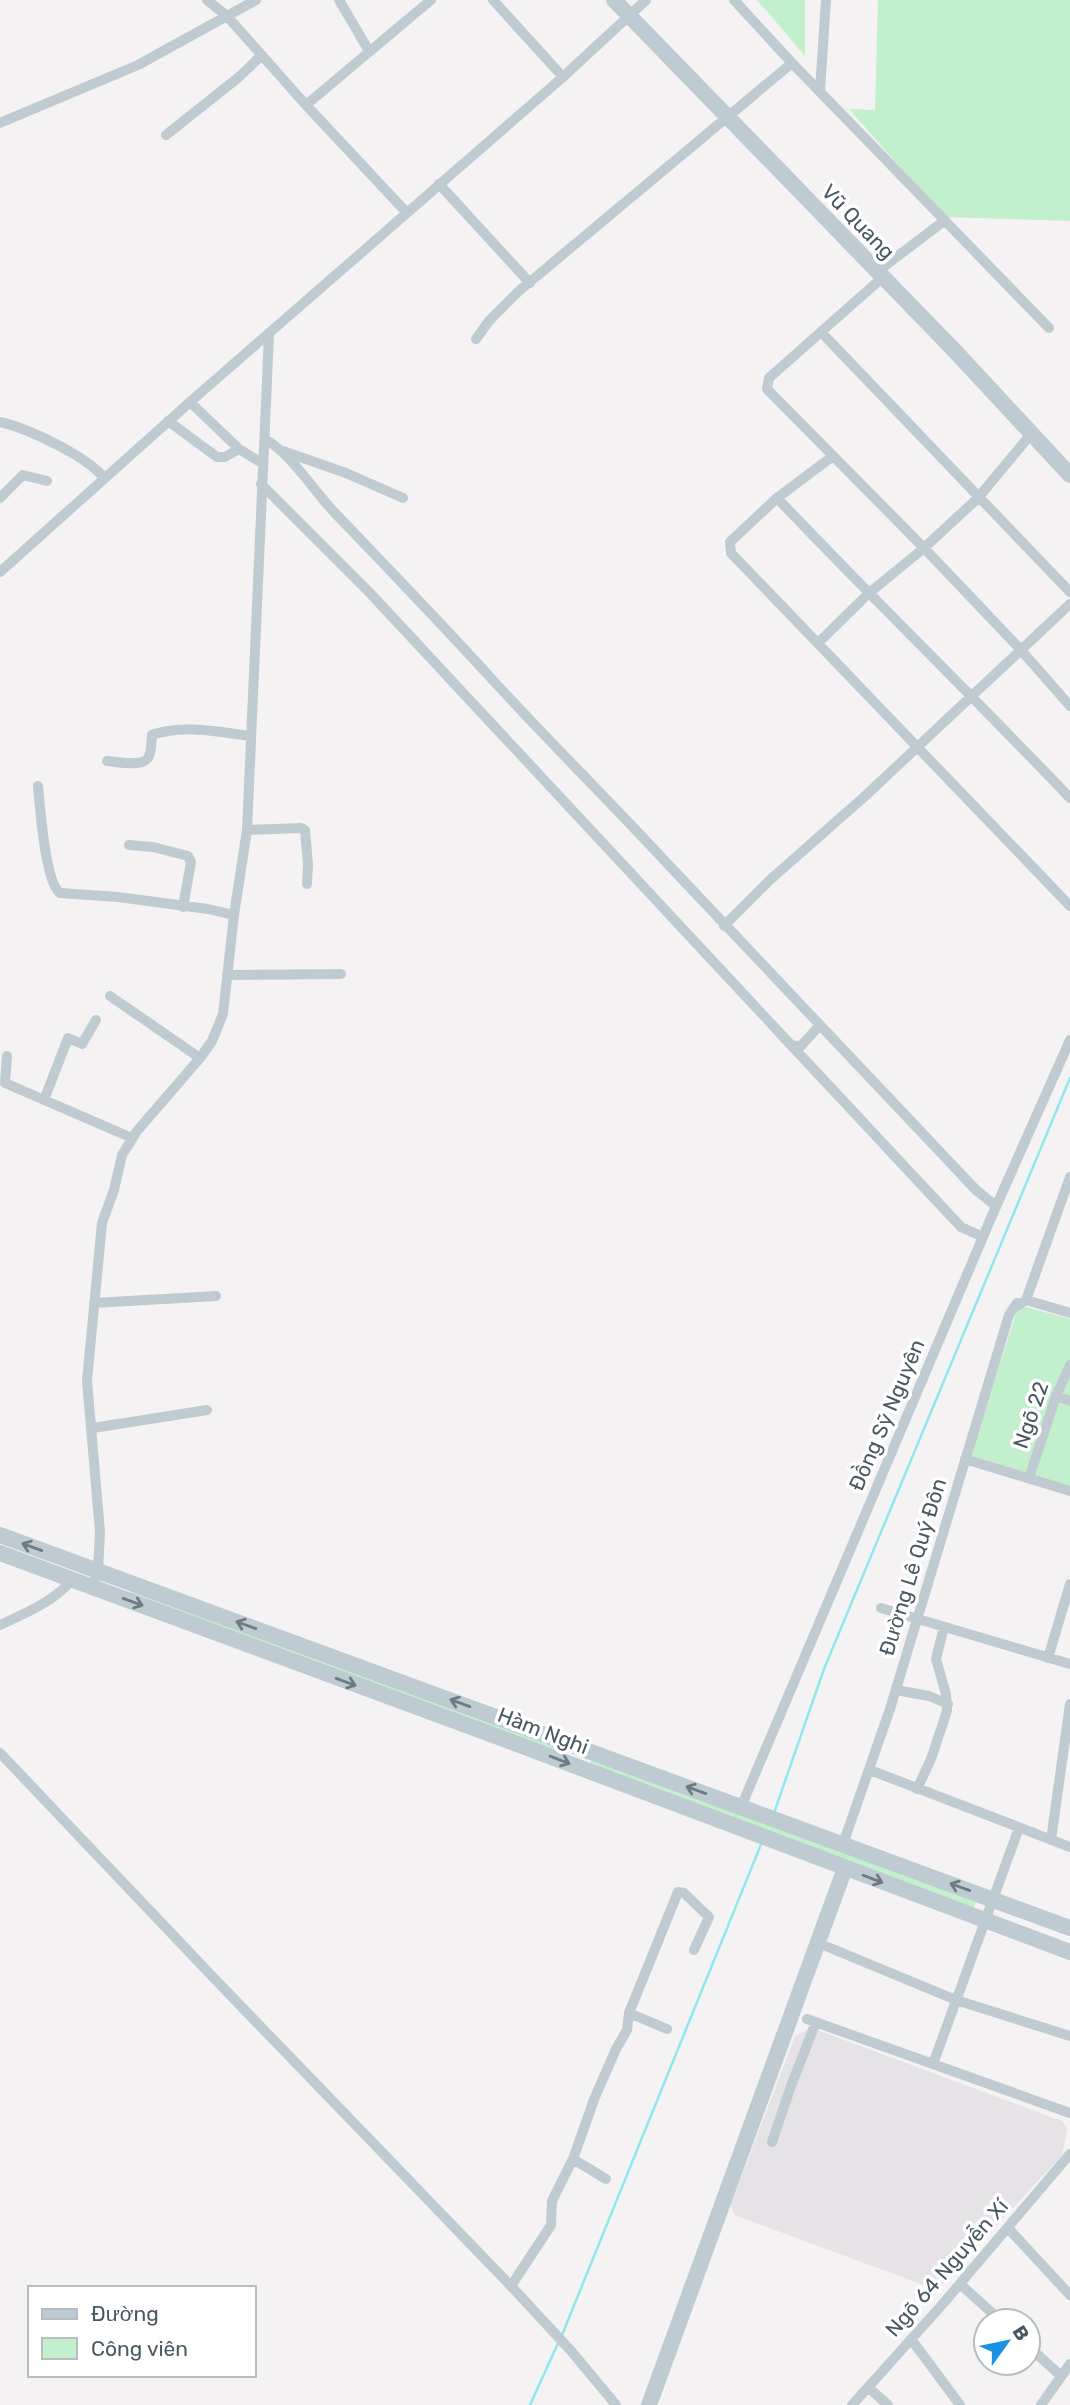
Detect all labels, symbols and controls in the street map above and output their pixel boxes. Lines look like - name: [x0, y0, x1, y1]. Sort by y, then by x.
- street label: Vũ Quang: [817, 179, 900, 264]
- street label: Đồng Sỹ Nguyên: [843, 1335, 930, 1494]
- street label: Ngõ 22: [1007, 1378, 1054, 1452]
- street label: Đường Lê Quý Đôn: [874, 1475, 951, 1658]
- one-way arrow: [22, 1540, 44, 1552]
- one-way arrow: [121, 1597, 143, 1610]
- one-way arrow: [235, 1618, 257, 1630]
- one-way arrow: [335, 1676, 357, 1689]
- one-way arrow: [449, 1695, 471, 1708]
- street label: Hàm Nghi: [494, 1702, 592, 1759]
- one-way arrow: [548, 1755, 570, 1767]
- one-way arrow: [686, 1783, 708, 1795]
- one-way arrow: [862, 1873, 884, 1886]
- one-way arrow: [950, 1880, 971, 1893]
- street label: Ngõ 64 Nguyễn Xí: [880, 2193, 1014, 2342]
- legend: [28, 2286, 256, 2377]
- text: Đường: [91, 2301, 159, 2326]
- north arrow: [972, 2307, 1042, 2377]
- text: B: [1008, 2321, 1034, 2345]
- text: Công viên: [91, 2336, 188, 2361]

